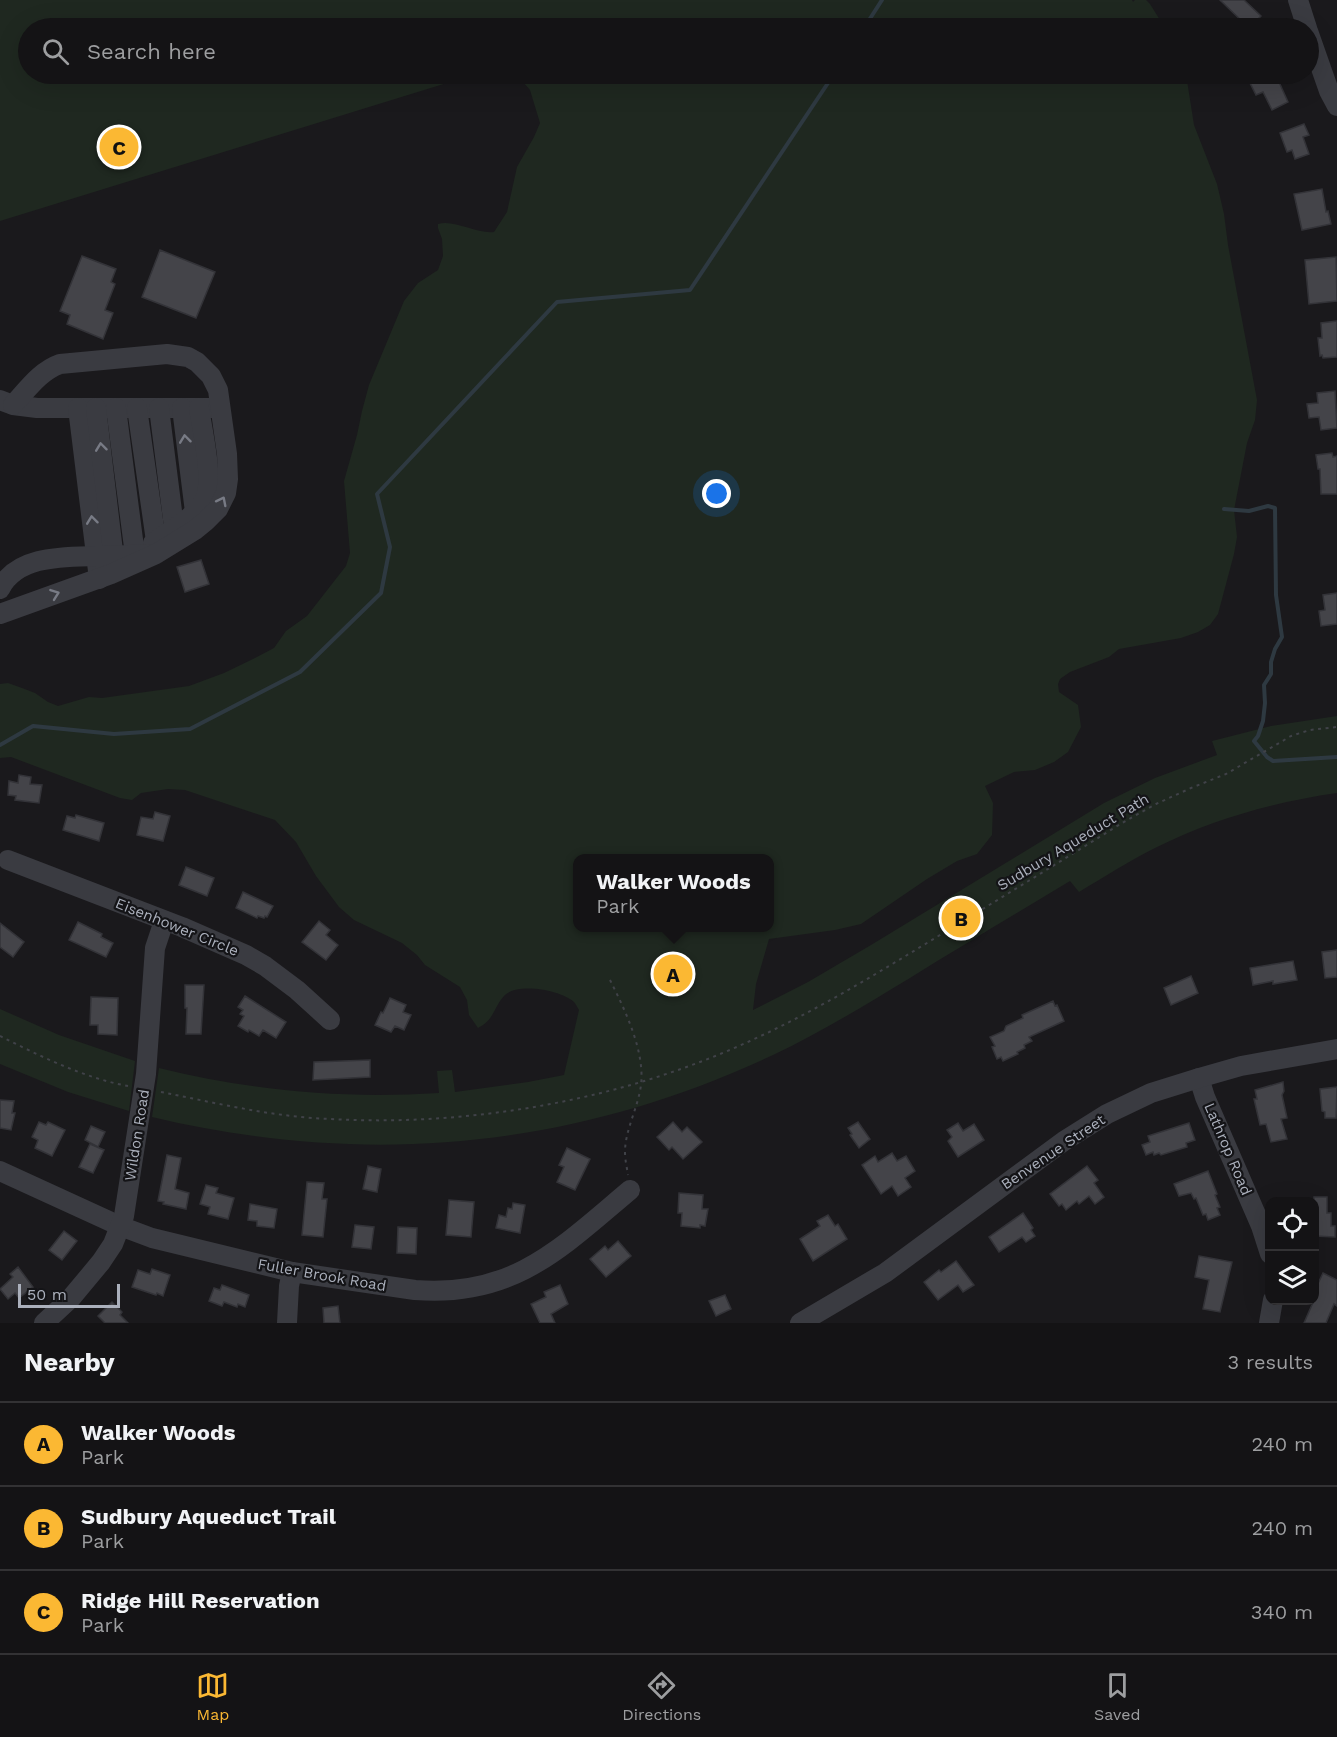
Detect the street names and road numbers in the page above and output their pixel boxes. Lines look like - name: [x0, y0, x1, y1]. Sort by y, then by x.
- street label: Sudbury Aqueduct Path: [994, 790, 1152, 894]
- street label: Eisenhower Circle: [113, 894, 241, 960]
- street label: Wildon Road: [121, 1088, 153, 1182]
- street label: Lathrop Road: [1200, 1100, 1256, 1198]
- street label: Benvenue Street: [998, 1110, 1109, 1193]
- street label: Fuller Brook Road: [256, 1255, 388, 1295]

